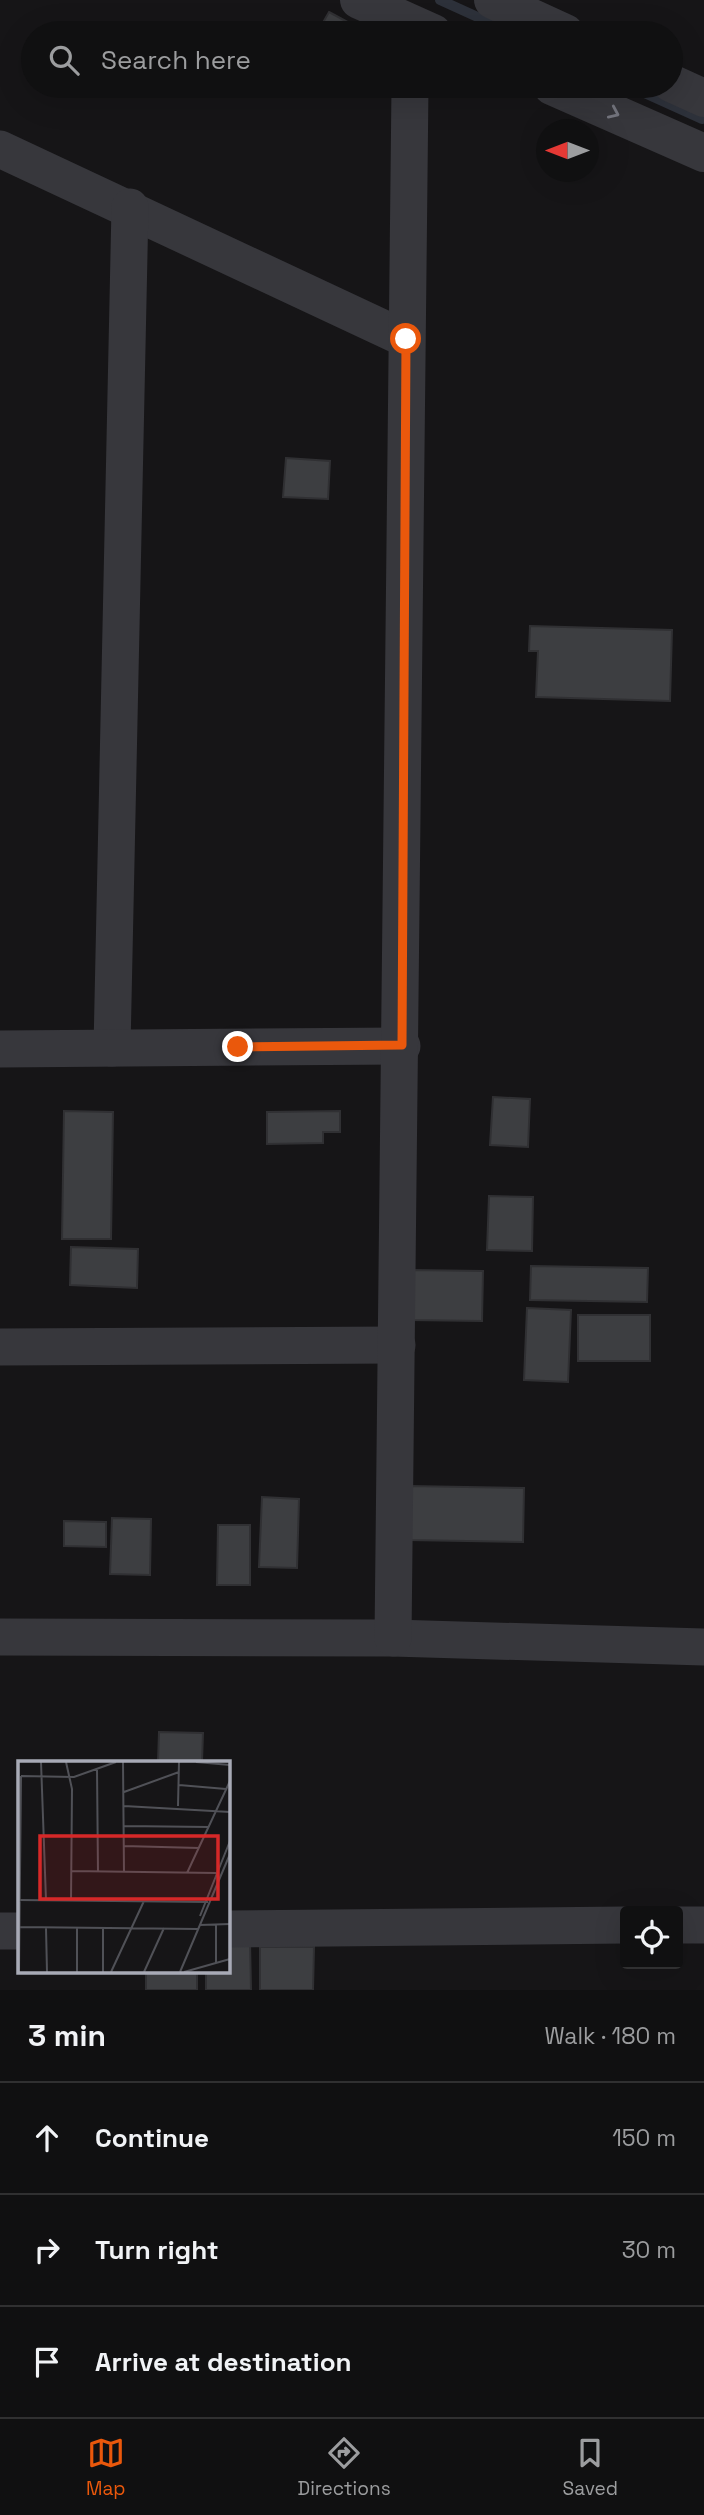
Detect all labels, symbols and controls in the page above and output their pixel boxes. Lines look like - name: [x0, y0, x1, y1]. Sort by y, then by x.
- search box: [21, 21, 683, 98]
- icon: search: [45, 41, 83, 79]
- text: Search here: [101, 43, 251, 77]
- one-way arrow: [607, 105, 619, 119]
- north arrow: [536, 119, 599, 182]
- route start: [390, 323, 421, 354]
- route end: [222, 1031, 253, 1062]
- inset map: [18, 1761, 229, 1972]
- map controls: [620, 1906, 683, 1969]
- button: locate: [620, 1906, 683, 1969]
- text: 3 min: [28, 2016, 106, 2055]
- text: Walk · 180 m: [544, 2021, 676, 2051]
- icon: ahead: [28, 2119, 66, 2157]
- text: Continue: [95, 2121, 209, 2155]
- text: 150 m: [612, 2123, 676, 2153]
- icon: right: [28, 2231, 66, 2269]
- text: Turn right: [95, 2233, 219, 2267]
- text: 30 m: [622, 2235, 676, 2265]
- icon: arrive: [28, 2343, 66, 2381]
- text: Arrive at destination: [95, 2345, 352, 2379]
- tab: Map: [86, 2434, 126, 2501]
- tab: Directions: [298, 2434, 391, 2501]
- tab: Saved: [563, 2434, 618, 2501]

